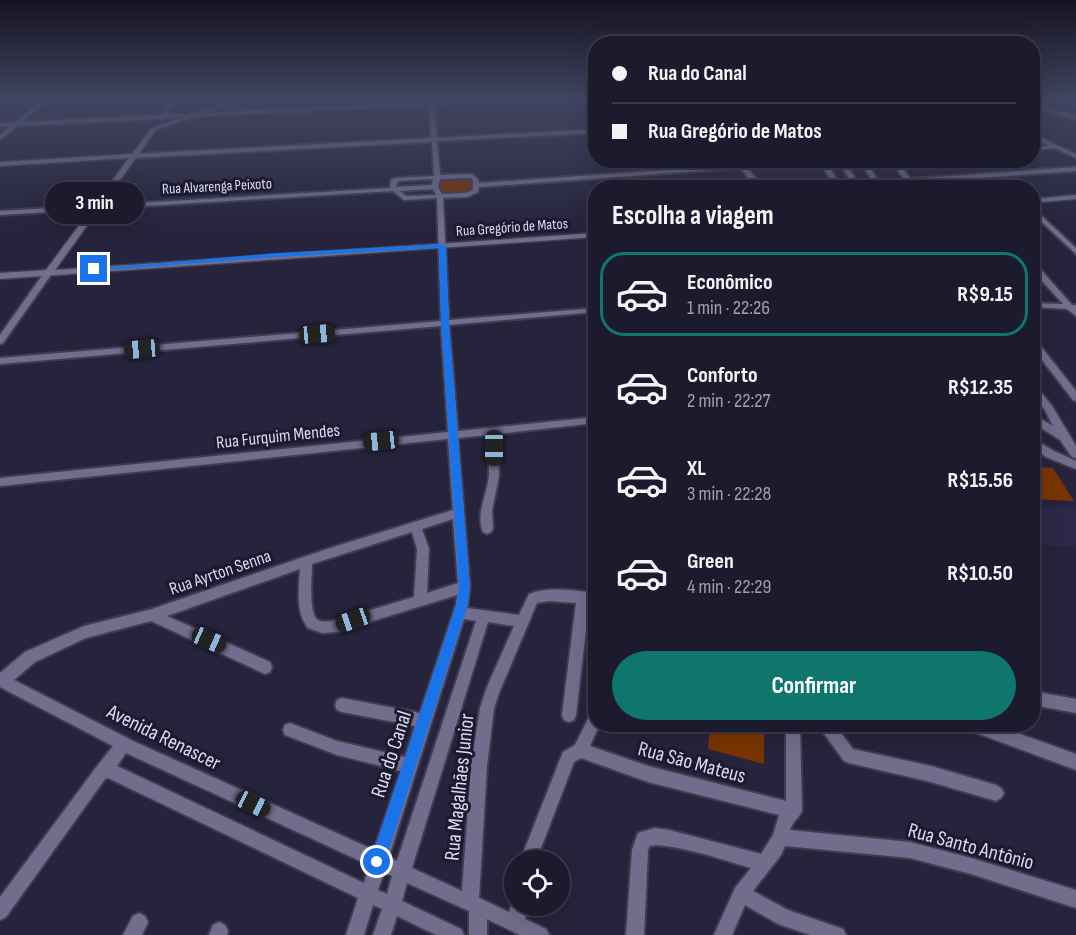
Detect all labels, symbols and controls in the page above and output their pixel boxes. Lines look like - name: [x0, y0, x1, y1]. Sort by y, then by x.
- text: Rua do Canal: [648, 60, 747, 87]
- text: Rua Gregório de Matos: [648, 118, 822, 145]
- street label: Rua Alvarenga Peixoto: [162, 174, 272, 199]
- callout: 3 min: [44, 182, 144, 224]
- text: 3 min: [75, 191, 114, 215]
- text: Escolha a viagem: [612, 200, 774, 232]
- street label: Rua Gregório de Matos: [455, 214, 569, 241]
- route end: [80, 255, 107, 282]
- icon: car: [615, 267, 669, 321]
- text: Econômico: [687, 269, 773, 296]
- text: R$9.15: [957, 281, 1013, 308]
- text: 1 min · 22:26: [687, 296, 770, 320]
- car: [298, 323, 336, 345]
- car: [123, 338, 161, 360]
- icon: car: [615, 360, 669, 414]
- text: Conforto: [687, 362, 758, 389]
- text: R$12.35: [948, 374, 1013, 401]
- text: 2 min · 22:27: [687, 389, 770, 413]
- street label: Rua Furquim Mendes: [215, 420, 341, 453]
- car: [362, 430, 400, 452]
- car: [485, 430, 503, 466]
- icon: car: [615, 453, 669, 507]
- text: XL: [687, 455, 706, 482]
- text: R$15.56: [948, 467, 1013, 494]
- text: 3 min · 22:28: [687, 482, 771, 506]
- street label: Rua Ayrton Senna: [167, 545, 274, 600]
- icon: car: [615, 546, 669, 600]
- text: Green: [687, 548, 734, 575]
- text: R$10.50: [947, 560, 1013, 587]
- text: 4 min · 22:29: [687, 575, 771, 599]
- car: [333, 606, 373, 634]
- car: [189, 624, 229, 656]
- button: Confirmar: [612, 651, 1016, 720]
- street label: Avenida Renascer: [102, 699, 225, 776]
- street label: Rua do Canal: [366, 708, 417, 801]
- street label: Rua Magalhães Junior: [439, 712, 480, 862]
- street label: Rua São Mateus: [635, 736, 749, 789]
- car: [233, 788, 273, 820]
- street label: Rua Santo Antônio: [905, 818, 1037, 875]
- route start: [363, 848, 390, 875]
- map controls: [504, 850, 570, 916]
- button: locate: [504, 850, 570, 916]

